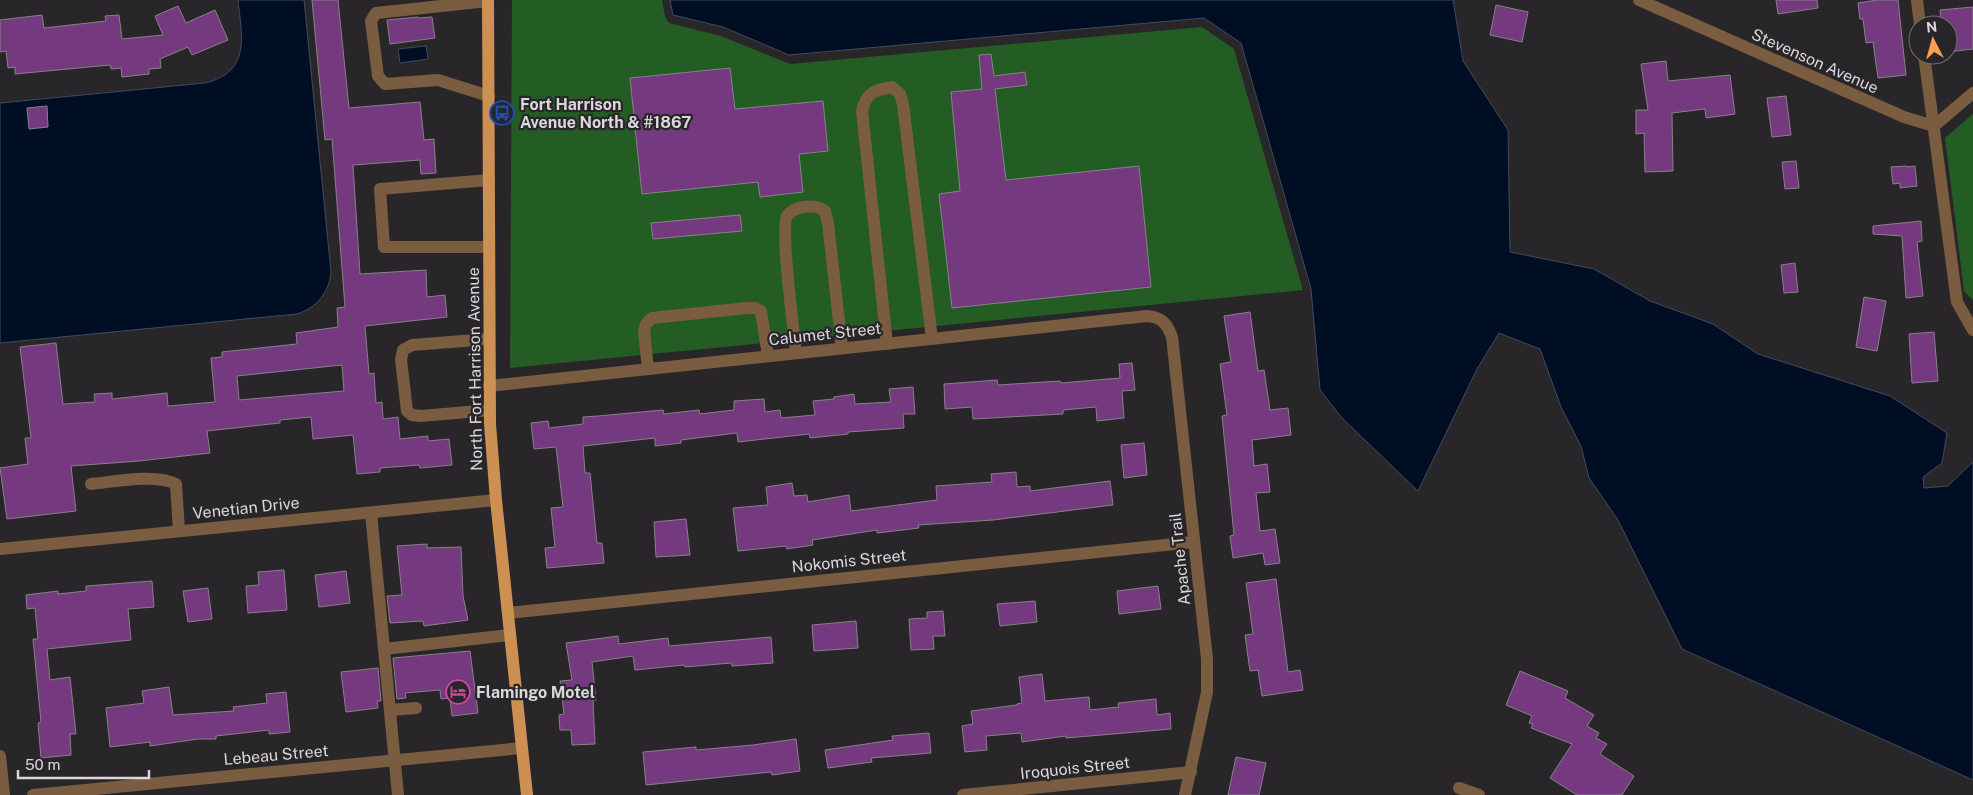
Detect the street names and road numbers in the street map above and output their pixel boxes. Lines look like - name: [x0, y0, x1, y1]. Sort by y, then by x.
- street label: Stevenson Avenue: [1749, 25, 1881, 97]
- street label: North Fort Harrison Avenue: [464, 267, 486, 471]
- street label: Calumet Street: [768, 319, 882, 349]
- street label: Venetian Drive: [192, 493, 300, 523]
- street label: Apache Trail: [1166, 512, 1194, 606]
- street label: Nokomis Street: [791, 546, 907, 576]
- street label: Lebeau Street: [223, 741, 329, 769]
- street label: Iroquois Street: [1019, 753, 1131, 783]

